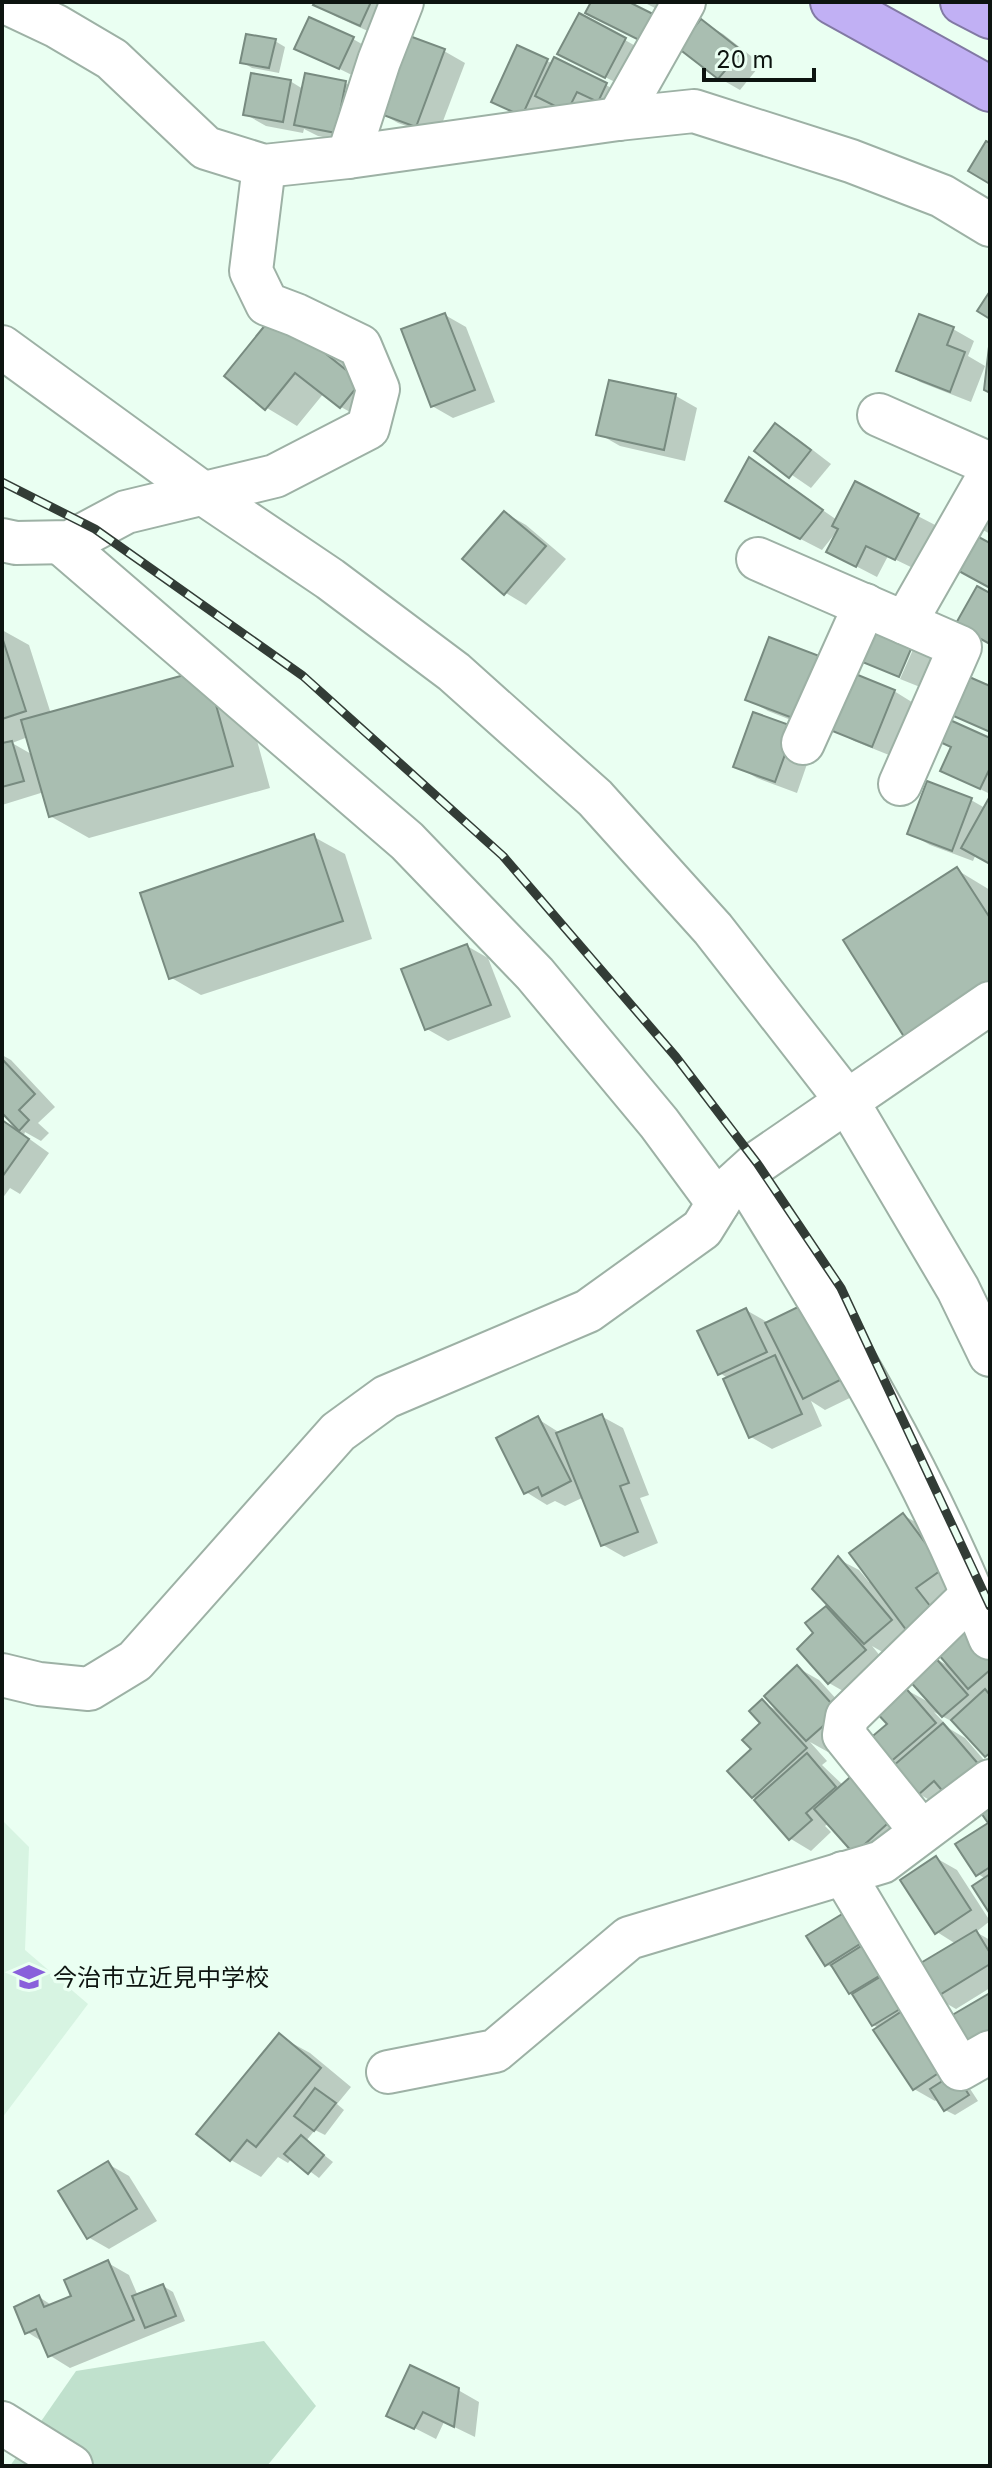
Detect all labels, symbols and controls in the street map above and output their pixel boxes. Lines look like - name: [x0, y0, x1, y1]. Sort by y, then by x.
- scale bar: [704, 32, 814, 82]
- text: 20 m: [716, 45, 774, 74]
- school or university icon: 今治市立近見中学校: [12, 1960, 46, 1994]
- place label: 今治市立近見中学校: [53, 1963, 269, 1992]

